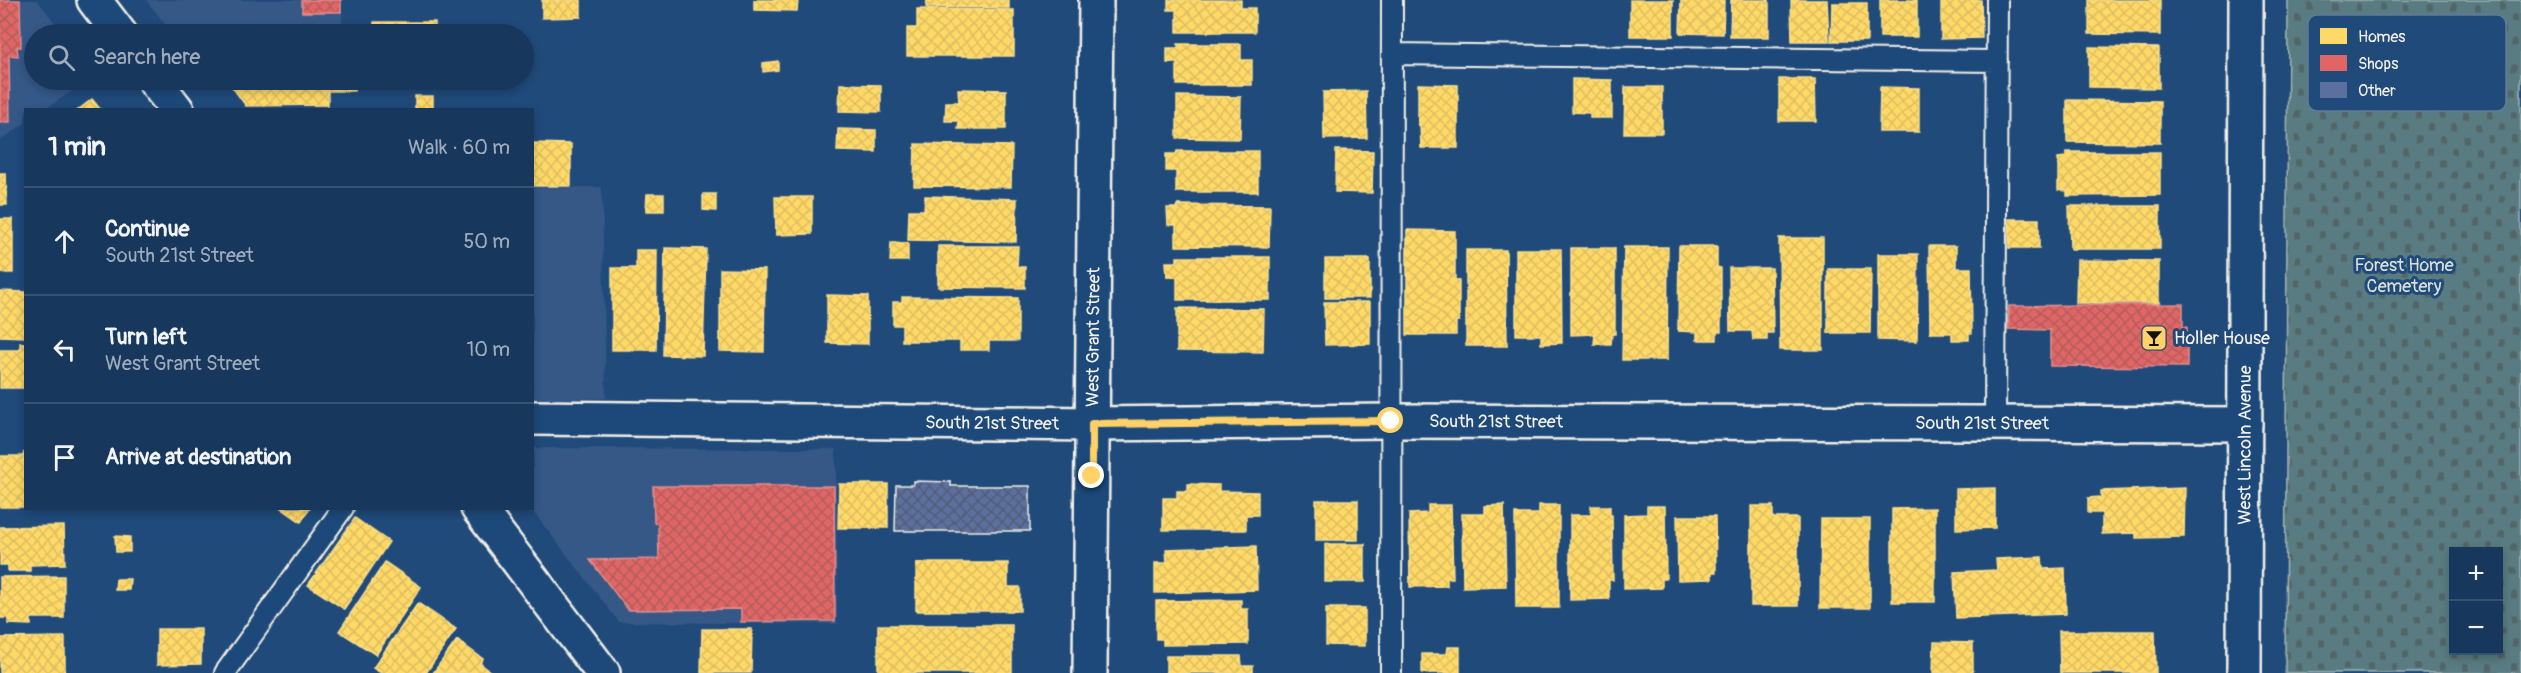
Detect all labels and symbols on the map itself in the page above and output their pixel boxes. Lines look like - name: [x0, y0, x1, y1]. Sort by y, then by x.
- legend: [2308, 15, 2506, 111]
- text: Homes: [2358, 27, 2406, 47]
- text: Shops: [2358, 54, 2398, 74]
- text: Other: [2358, 81, 2396, 101]
- park label: Forest Home Cemetery: [2354, 254, 2454, 298]
- street label: West Grant Street: [1081, 266, 1105, 407]
- bar icon: Holler House: [2139, 323, 2169, 353]
- place label: Holler House: [2174, 327, 2270, 350]
- street label: West Lincoln Avenue: [2233, 365, 2256, 525]
- route start: [1377, 407, 1403, 433]
- street label: South 21st Street: [1429, 410, 1564, 433]
- street label: South 21st Street: [925, 411, 1060, 435]
- street label: South 21st Street: [1915, 411, 2050, 435]
- route end: [1078, 462, 1104, 488]

